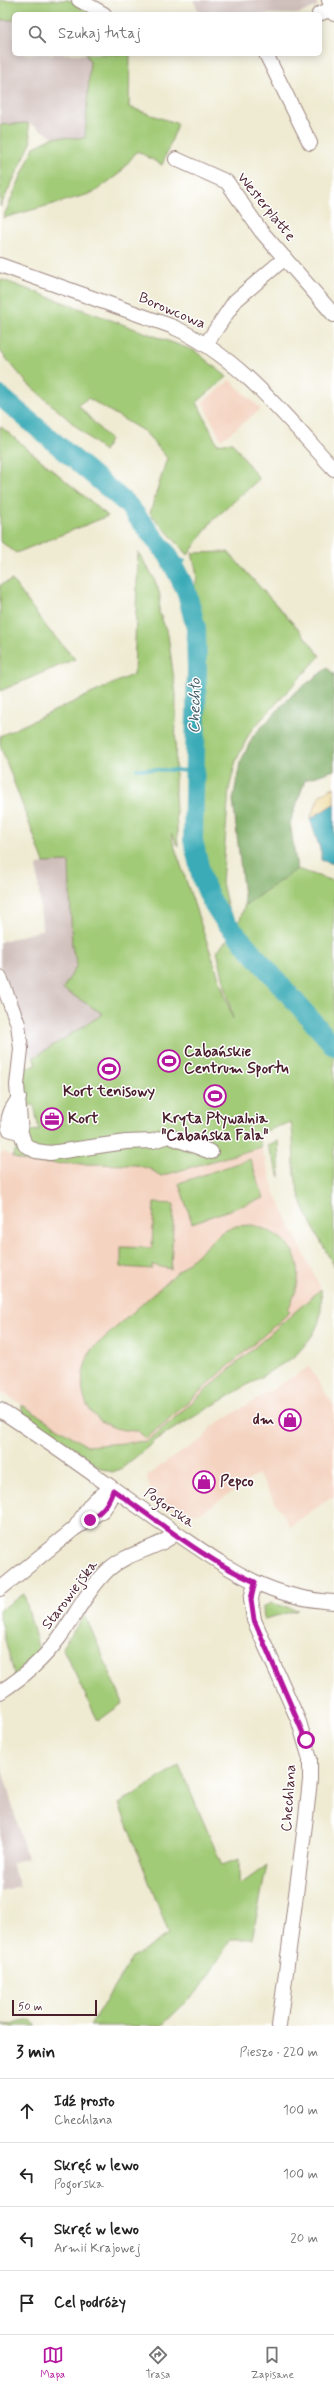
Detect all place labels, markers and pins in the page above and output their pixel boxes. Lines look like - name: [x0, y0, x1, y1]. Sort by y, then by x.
- place label: Cabańskie Centrum Sportu: [184, 1042, 289, 1079]
- sports icon: Cabańskie Centrum Sportu: [156, 1048, 182, 1074]
- sports icon: Kort tenisowy: [96, 1056, 122, 1082]
- place label: Kort tenisowy: [63, 1082, 155, 1102]
- sports icon: Kryta Pływalnia "Cabańska Fala": [202, 1083, 228, 1109]
- office icon: Kort: [39, 1106, 65, 1132]
- place label: Kort: [68, 1109, 98, 1129]
- place label: Kryta Pływalnia "Cabańska Fala": [161, 1109, 269, 1146]
- shop icon: dm: [277, 1407, 303, 1433]
- place label: dm: [253, 1410, 274, 1430]
- shop icon: Pepco: [191, 1469, 217, 1495]
- place label: Pepco: [220, 1472, 254, 1492]

